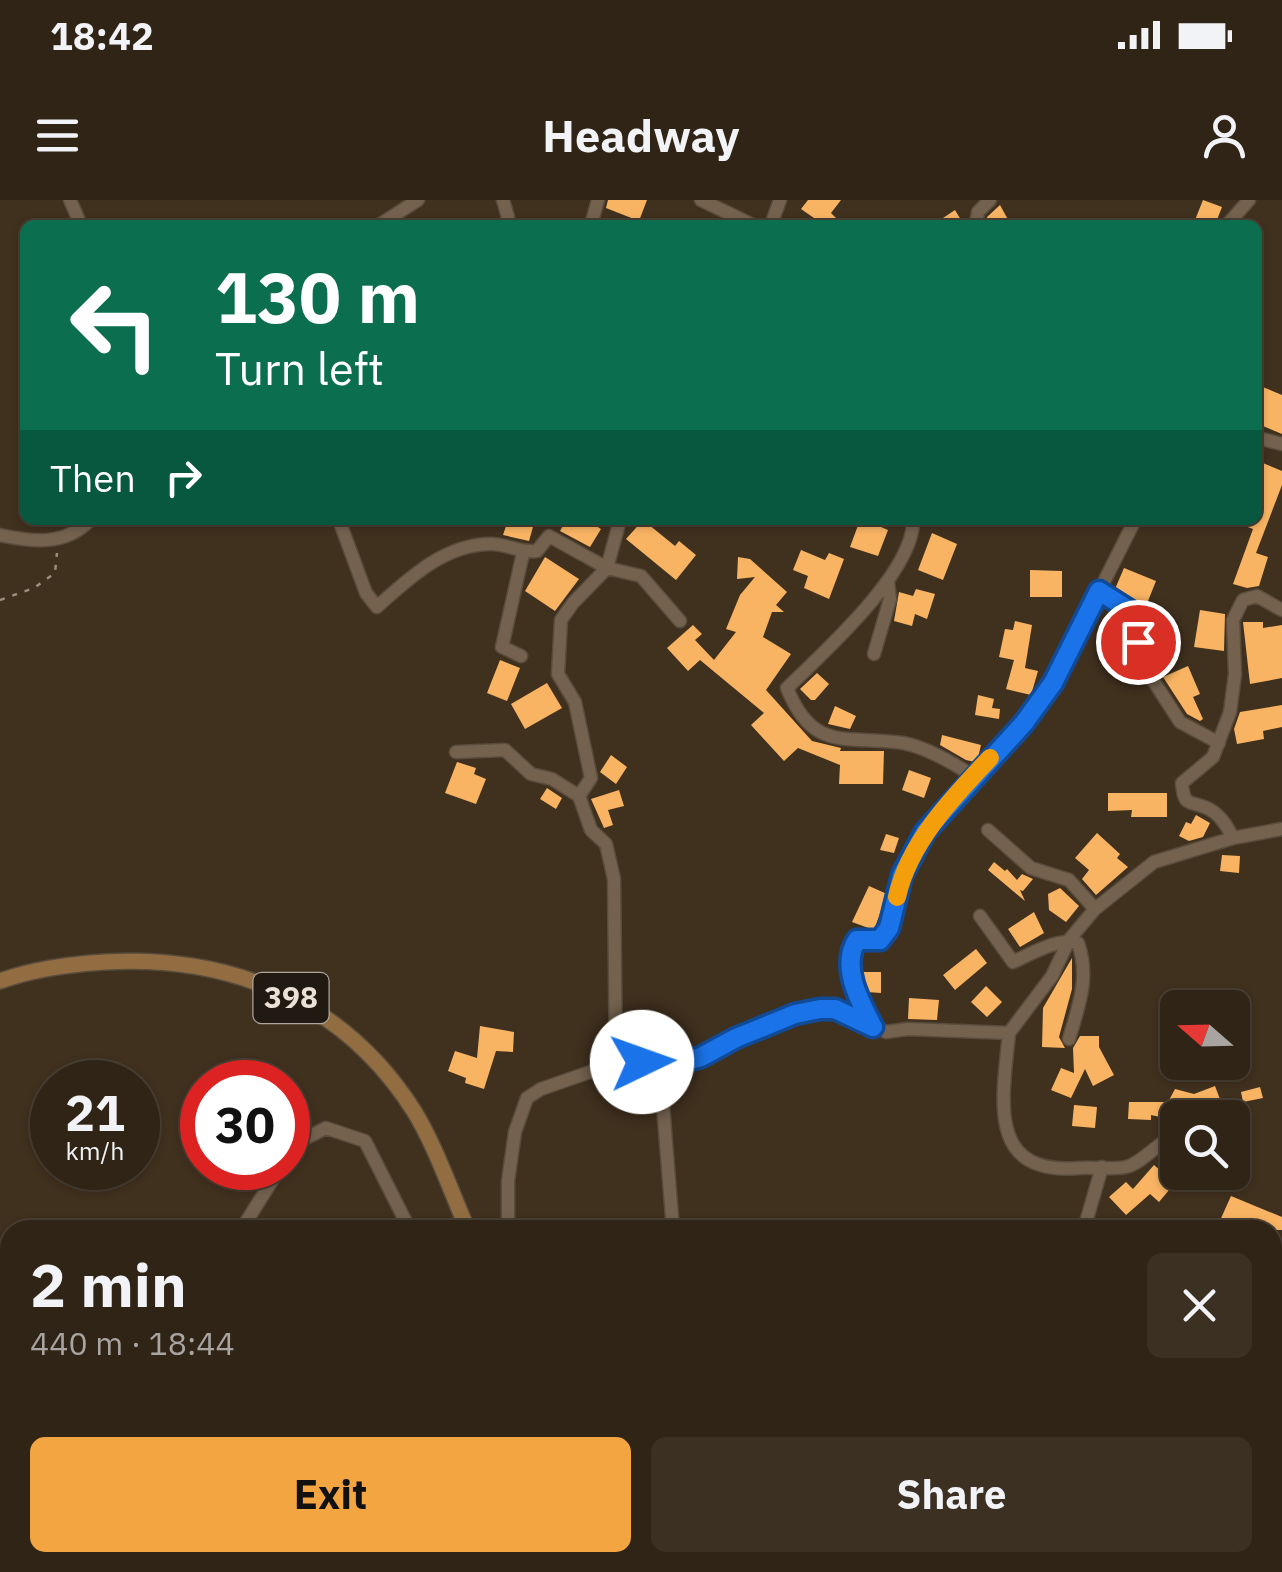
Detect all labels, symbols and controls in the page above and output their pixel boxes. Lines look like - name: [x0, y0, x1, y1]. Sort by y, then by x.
- text: 18:42: [50, 11, 154, 60]
- text: Headway: [542, 106, 740, 164]
- icon: menu: [30, 108, 85, 163]
- icon: person: [1197, 108, 1252, 163]
- text: 130 m: [215, 251, 420, 342]
- icon: left: [50, 260, 180, 390]
- text: Turn left: [215, 339, 384, 397]
- icon: right: [156, 450, 211, 505]
- text: Then: [50, 453, 136, 502]
- pin: [1096, 600, 1181, 685]
- icon: arrive: [1111, 615, 1166, 670]
- road number: 398: [254, 973, 328, 1023]
- north arrow: [1160, 990, 1250, 1080]
- map controls: [1160, 990, 1250, 1190]
- position arrow: [590, 1010, 694, 1114]
- speed limit sign: 30: [180, 1060, 310, 1190]
- text: 21: [65, 1080, 125, 1145]
- button: search: [1160, 1100, 1250, 1190]
- text: km/h: [66, 1134, 124, 1167]
- text: 2 min: [30, 1245, 187, 1324]
- button: close: [1147, 1253, 1252, 1358]
- text: 440 m · 18:44: [30, 1322, 235, 1364]
- button: Exit: [30, 1437, 631, 1552]
- button: Share: [651, 1437, 1252, 1552]

